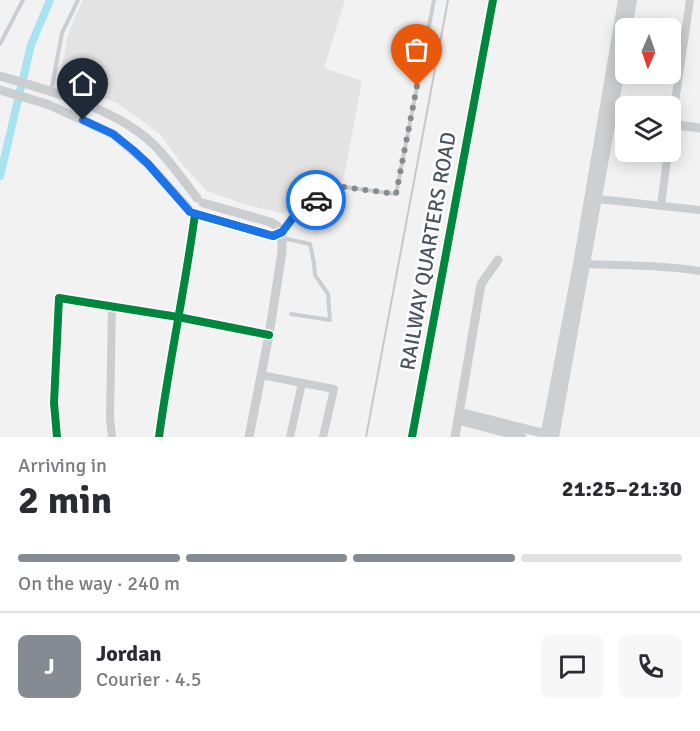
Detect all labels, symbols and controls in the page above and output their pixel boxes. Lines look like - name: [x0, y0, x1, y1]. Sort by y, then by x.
- north arrow: [615, 18, 681, 84]
- map controls: [615, 18, 681, 162]
- pin: [391, 24, 442, 86]
- icon: bag: [400, 33, 433, 66]
- pin: [57, 58, 108, 120]
- icon: home: [66, 67, 99, 100]
- button: layers: [615, 96, 681, 162]
- street label: RAILWAY QUARTERS ROAD: [394, 130, 462, 372]
- courier: [286, 170, 346, 230]
- icon: car: [300, 184, 333, 217]
- text: Arriving in: [18, 453, 107, 478]
- text: 21:25–21:30: [562, 475, 682, 502]
- text: 2 min: [18, 476, 112, 524]
- text: On the way · 240 m: [18, 571, 180, 596]
- button: chat: [541, 635, 604, 698]
- button: phone: [619, 635, 682, 698]
- text: Jordan: [96, 640, 162, 667]
- text: J: [44, 653, 55, 680]
- text: Courier · 4.5: [96, 667, 202, 692]

